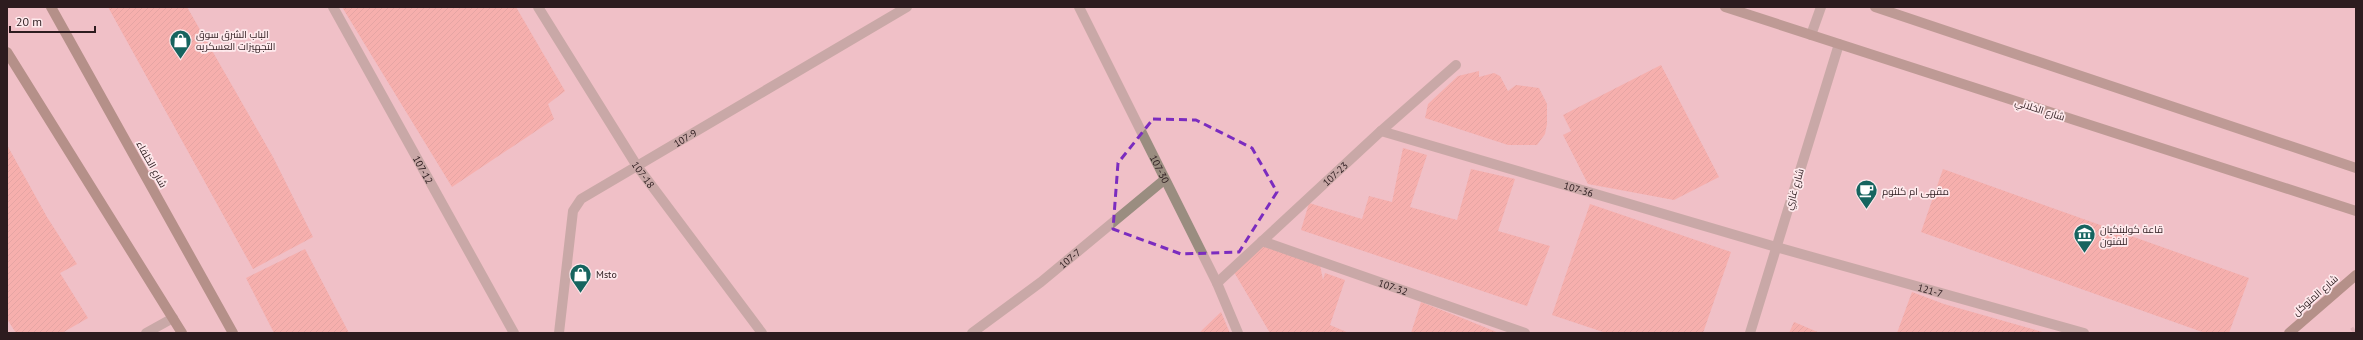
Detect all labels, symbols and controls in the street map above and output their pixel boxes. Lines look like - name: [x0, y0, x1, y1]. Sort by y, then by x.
- scale bar: [10, 8, 95, 34]
- text: 20 m: [16, 14, 42, 29]
- shop icon: الباب الشرق سوق التجهيزات العسكريه: [168, 27, 194, 60]
- place label: الباب الشرق سوق التجهيزات العسكريه: [196, 28, 275, 53]
- street label: شارع الخلاني: [2013, 95, 2066, 125]
- street label: 107-9: [671, 126, 699, 150]
- street label: شارع الخلفاء: [133, 139, 170, 190]
- street label: 107-12: [410, 153, 436, 186]
- street label: 107-30: [1147, 153, 1172, 186]
- street label: 107-18: [629, 159, 657, 191]
- street label: 107-23: [1320, 159, 1351, 189]
- street label: شارع غازي: [1782, 167, 1808, 212]
- cafe icon: مقهى ام كلثوم: [1853, 178, 1879, 211]
- street label: 107-36: [1562, 179, 1595, 200]
- place label: مقهى ام كلثوم: [1882, 185, 1949, 199]
- museum icon: قاعة كولبنكيان للفنون: [2072, 222, 2098, 255]
- place label: قاعة كولبنكيان للفنون: [2100, 223, 2163, 248]
- street label: 107-7: [1056, 246, 1084, 272]
- shop icon: Msto: [568, 261, 594, 294]
- place label: Msto: [596, 268, 617, 281]
- street label: شارع المتوكل: [2290, 272, 2341, 319]
- street label: 107-32: [1377, 276, 1409, 298]
- street label: 121-7: [1916, 281, 1944, 300]

